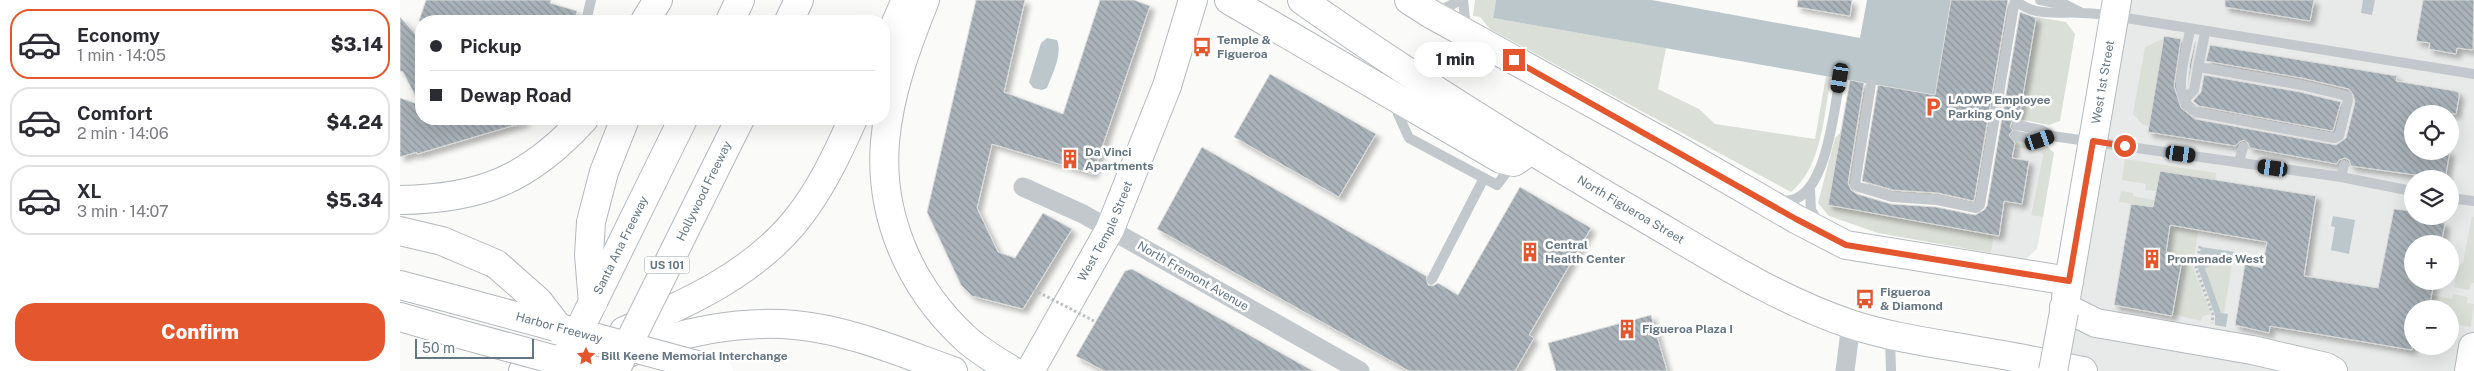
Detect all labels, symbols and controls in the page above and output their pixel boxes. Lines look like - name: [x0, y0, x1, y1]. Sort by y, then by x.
- icon: car: [17, 22, 62, 67]
- text: Economy: [77, 24, 160, 46]
- text: $3.14: [330, 33, 383, 55]
- place label: Temple & Figueroa: [1217, 33, 1271, 61]
- text: Pickup: [460, 35, 522, 57]
- bus stop icon: Temple & Figueroa: [1191, 36, 1213, 58]
- street label: West 1st Street: [2089, 39, 2117, 125]
- callout: 1 min: [1414, 42, 1496, 78]
- text: 1 min · 14:05: [77, 46, 166, 65]
- route end: [1503, 49, 1525, 71]
- text: 1 min: [1435, 50, 1475, 69]
- car: [1830, 62, 1849, 94]
- text: Dewap Road: [460, 84, 572, 106]
- place label: LADWP Employee Parking Only: [1948, 93, 2051, 121]
- parking icon: LADWP Employee Parking Only: [1922, 96, 1944, 118]
- icon: car: [17, 100, 62, 145]
- text: Comfort: [77, 102, 153, 124]
- map controls: [2404, 105, 2459, 355]
- button: locate: [2404, 105, 2459, 160]
- text: $4.24: [326, 111, 383, 133]
- text: 2 min · 14:06: [77, 124, 169, 143]
- car: [2023, 128, 2056, 152]
- route start: [2114, 135, 2136, 157]
- street label: Hollywood Freeway: [674, 138, 735, 243]
- car: [2165, 144, 2196, 164]
- place label: Da Vinci Apartments: [1085, 145, 1154, 173]
- building icon: Da Vinci Apartments: [1059, 148, 1081, 170]
- car: [2257, 158, 2288, 178]
- button: layers: [2404, 170, 2459, 225]
- street label: North Figueroa Street: [1575, 173, 1687, 247]
- icon: car: [17, 178, 62, 223]
- street label: West Temple Street: [1075, 179, 1136, 284]
- text: XL: [77, 180, 102, 202]
- text: $5.34: [326, 189, 383, 211]
- street label: Santa Ana Freeway: [591, 193, 651, 297]
- text: 3 min · 14:07: [77, 202, 169, 221]
- button: +: [2404, 235, 2459, 290]
- street label: North Fremont Avenue: [1135, 238, 1251, 314]
- place label: Central Health Center: [1545, 238, 1625, 266]
- building icon: Central Health Center: [1519, 241, 1541, 263]
- building icon: Promenade West: [2141, 248, 2163, 270]
- place label: Promenade West: [2167, 252, 2264, 266]
- road number: US 101: [644, 256, 690, 274]
- place label: Figueroa & Diamond: [1880, 285, 1943, 313]
- bus stop icon: Figueroa & Diamond: [1854, 288, 1876, 310]
- button: −: [2404, 300, 2459, 355]
- button: Confirm: [15, 303, 385, 361]
- street label: Harbor Freeway: [514, 309, 605, 346]
- building icon: Figueroa Plaza I: [1616, 318, 1638, 340]
- place label: Figueroa Plaza I: [1642, 322, 1733, 336]
- scale bar: [415, 336, 534, 359]
- text: 50 m: [422, 340, 455, 356]
- place icon: Bill Keene Memorial Interchange: [575, 345, 597, 367]
- place label: Bill Keene Memorial Interchange: [601, 349, 788, 363]

